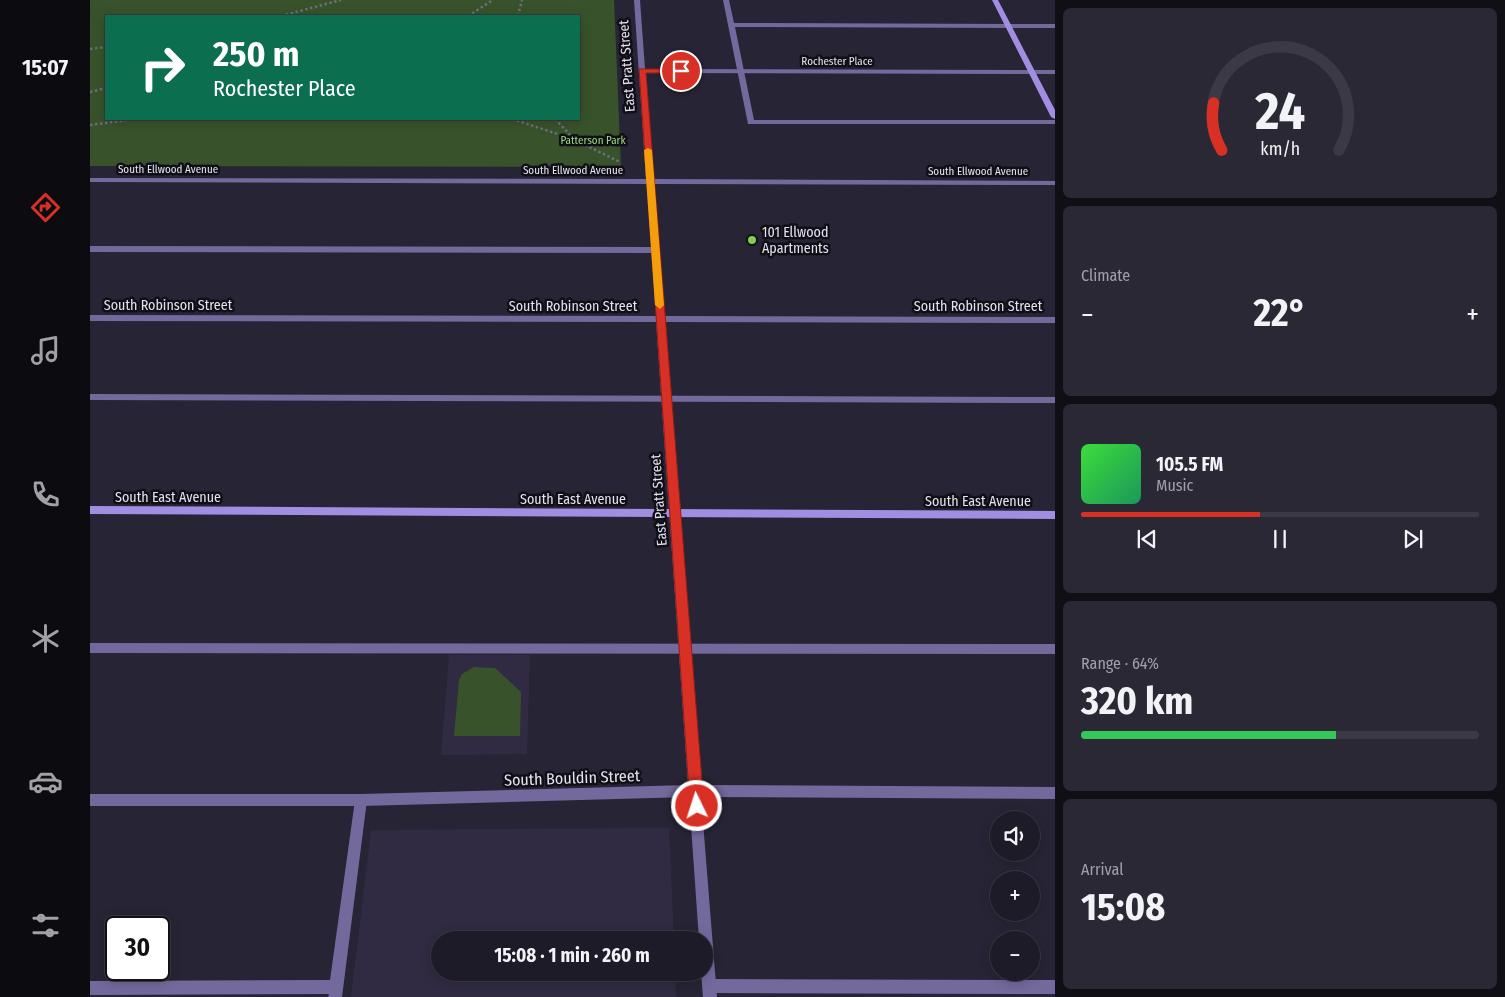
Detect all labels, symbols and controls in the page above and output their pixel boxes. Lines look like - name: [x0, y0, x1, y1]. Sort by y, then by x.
- street label: East Pratt Street: [615, 19, 639, 113]
- text: 250 m: [213, 33, 300, 75]
- icon: right: [130, 35, 195, 100]
- pin: [660, 50, 702, 92]
- text: 15:07: [22, 54, 68, 81]
- street label: Rochester Place: [801, 55, 873, 68]
- icon: arrive: [667, 57, 695, 85]
- text: Rochester Place: [213, 75, 356, 102]
- text: 24: [1254, 80, 1305, 143]
- park label: Patterson Park: [560, 134, 626, 147]
- text: km/h: [1260, 138, 1300, 160]
- street label: South Ellwood Avenue: [118, 163, 218, 176]
- street label: South Ellwood Avenue: [523, 164, 623, 177]
- street label: South Ellwood Avenue: [928, 165, 1028, 178]
- icon: directions: [28, 190, 63, 225]
- place label: 101 Ellwood Apartments: [762, 224, 829, 257]
- marker: 101 Ellwood Apartments: [746, 234, 758, 246]
- text: Climate: [1081, 266, 1130, 285]
- text: 22°: [1253, 290, 1306, 336]
- street label: South Robinson Street: [104, 297, 233, 314]
- street label: South Robinson Street: [509, 298, 638, 315]
- street label: South Robinson Street: [914, 298, 1043, 315]
- text: −: [1081, 298, 1094, 331]
- text: +: [1466, 298, 1479, 331]
- icon: music: [28, 333, 63, 368]
- street label: East Pratt Street: [647, 453, 671, 547]
- text: 105.5 FM: [1156, 453, 1223, 476]
- text: Music: [1156, 476, 1193, 495]
- icon: phone: [28, 477, 63, 512]
- street label: South East Avenue: [115, 489, 221, 506]
- street label: South East Avenue: [520, 491, 626, 508]
- street label: South East Avenue: [925, 493, 1031, 510]
- icon: previous: [1133, 525, 1161, 553]
- icon: pause: [1266, 525, 1294, 553]
- icon: next: [1399, 525, 1427, 553]
- icon: climate: [28, 621, 63, 656]
- text: Range · 64%: [1081, 654, 1159, 673]
- text: 320 km: [1081, 678, 1193, 724]
- icon: car: [28, 764, 63, 799]
- street label: South Bouldin Street: [504, 766, 641, 790]
- position arrow: [670, 779, 722, 831]
- map controls: [990, 811, 1040, 981]
- button: sound: [990, 811, 1040, 861]
- text: Arrival: [1081, 860, 1123, 879]
- button: +: [990, 871, 1040, 921]
- text: 15:08: [1081, 884, 1165, 930]
- icon: filters: [28, 908, 63, 943]
- speed limit sign: 30: [105, 916, 170, 981]
- button: −: [990, 931, 1040, 981]
- text: 15:08 · 1 min · 260 m: [494, 944, 650, 967]

